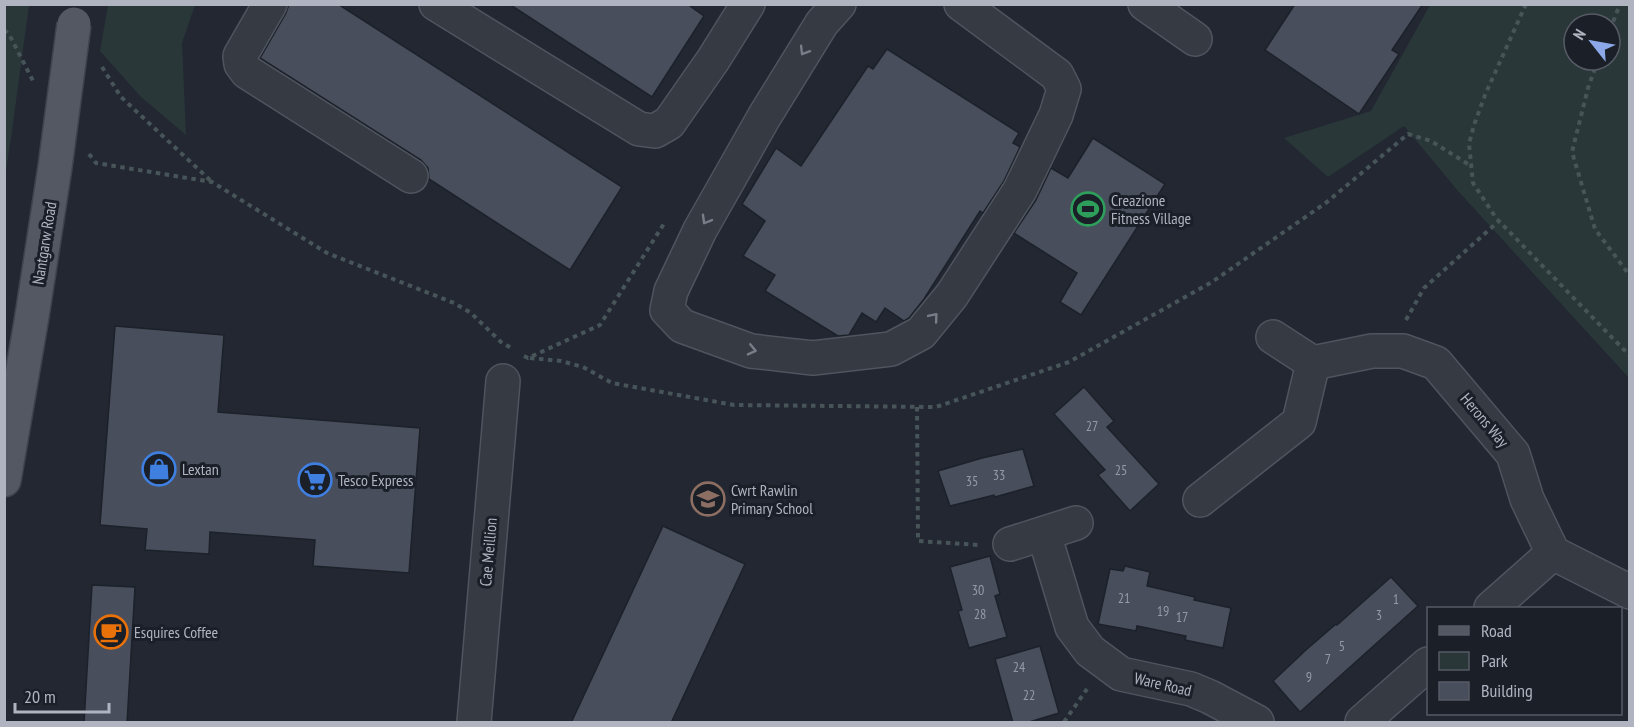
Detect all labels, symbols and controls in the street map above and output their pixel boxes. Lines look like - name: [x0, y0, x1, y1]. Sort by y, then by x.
- north arrow: [1562, 12, 1622, 72]
- text: N: [1568, 25, 1590, 43]
- one-way arrow: [800, 45, 812, 55]
- place label: Creazione Fitness Village: [1111, 190, 1191, 228]
- sports icon: Creazione Fitness Village: [1070, 191, 1106, 227]
- street label: Nantgarw Road: [28, 200, 60, 286]
- one-way arrow: [702, 214, 713, 224]
- one-way arrow: [927, 312, 938, 323]
- one-way arrow: [747, 343, 757, 356]
- street label: Herons Way: [1457, 389, 1513, 451]
- house number: 27: [1086, 417, 1098, 435]
- shop icon: Lextan: [141, 451, 177, 487]
- place label: Lextan: [182, 459, 219, 479]
- house number: 25: [1115, 461, 1127, 479]
- supermarket icon: Tesco Express: [297, 462, 333, 498]
- house number: 33: [993, 466, 1005, 484]
- place label: Tesco Express: [338, 470, 413, 490]
- house number: 35: [966, 472, 978, 490]
- place label: Cwrt Rawlin Primary School: [731, 480, 813, 518]
- school or university icon: Cwrt Rawlin Primary School: [690, 481, 726, 517]
- street label: Cae Meillion: [475, 517, 501, 587]
- house number: 30: [972, 581, 984, 599]
- house number: 21: [1118, 589, 1130, 607]
- house number: 1: [1393, 590, 1399, 608]
- house number: 19: [1157, 602, 1169, 620]
- house number: 28: [974, 605, 986, 623]
- house number: 3: [1376, 606, 1382, 624]
- legend: [1427, 607, 1622, 715]
- house number: 17: [1176, 608, 1188, 626]
- cafe icon: Esquires Coffee: [93, 614, 129, 650]
- text: Road: [1481, 619, 1512, 642]
- place label: Esquires Coffee: [134, 622, 218, 642]
- house number: 5: [1339, 637, 1345, 655]
- text: Park: [1481, 649, 1508, 672]
- house number: 7: [1325, 650, 1331, 668]
- house number: 24: [1013, 658, 1026, 676]
- street label: Ware Road: [1132, 668, 1194, 700]
- house number: 9: [1306, 668, 1312, 686]
- scale bar: [15, 676, 110, 714]
- text: Building: [1481, 679, 1533, 702]
- text: 20 m: [24, 685, 56, 708]
- house number: 22: [1023, 686, 1035, 704]

